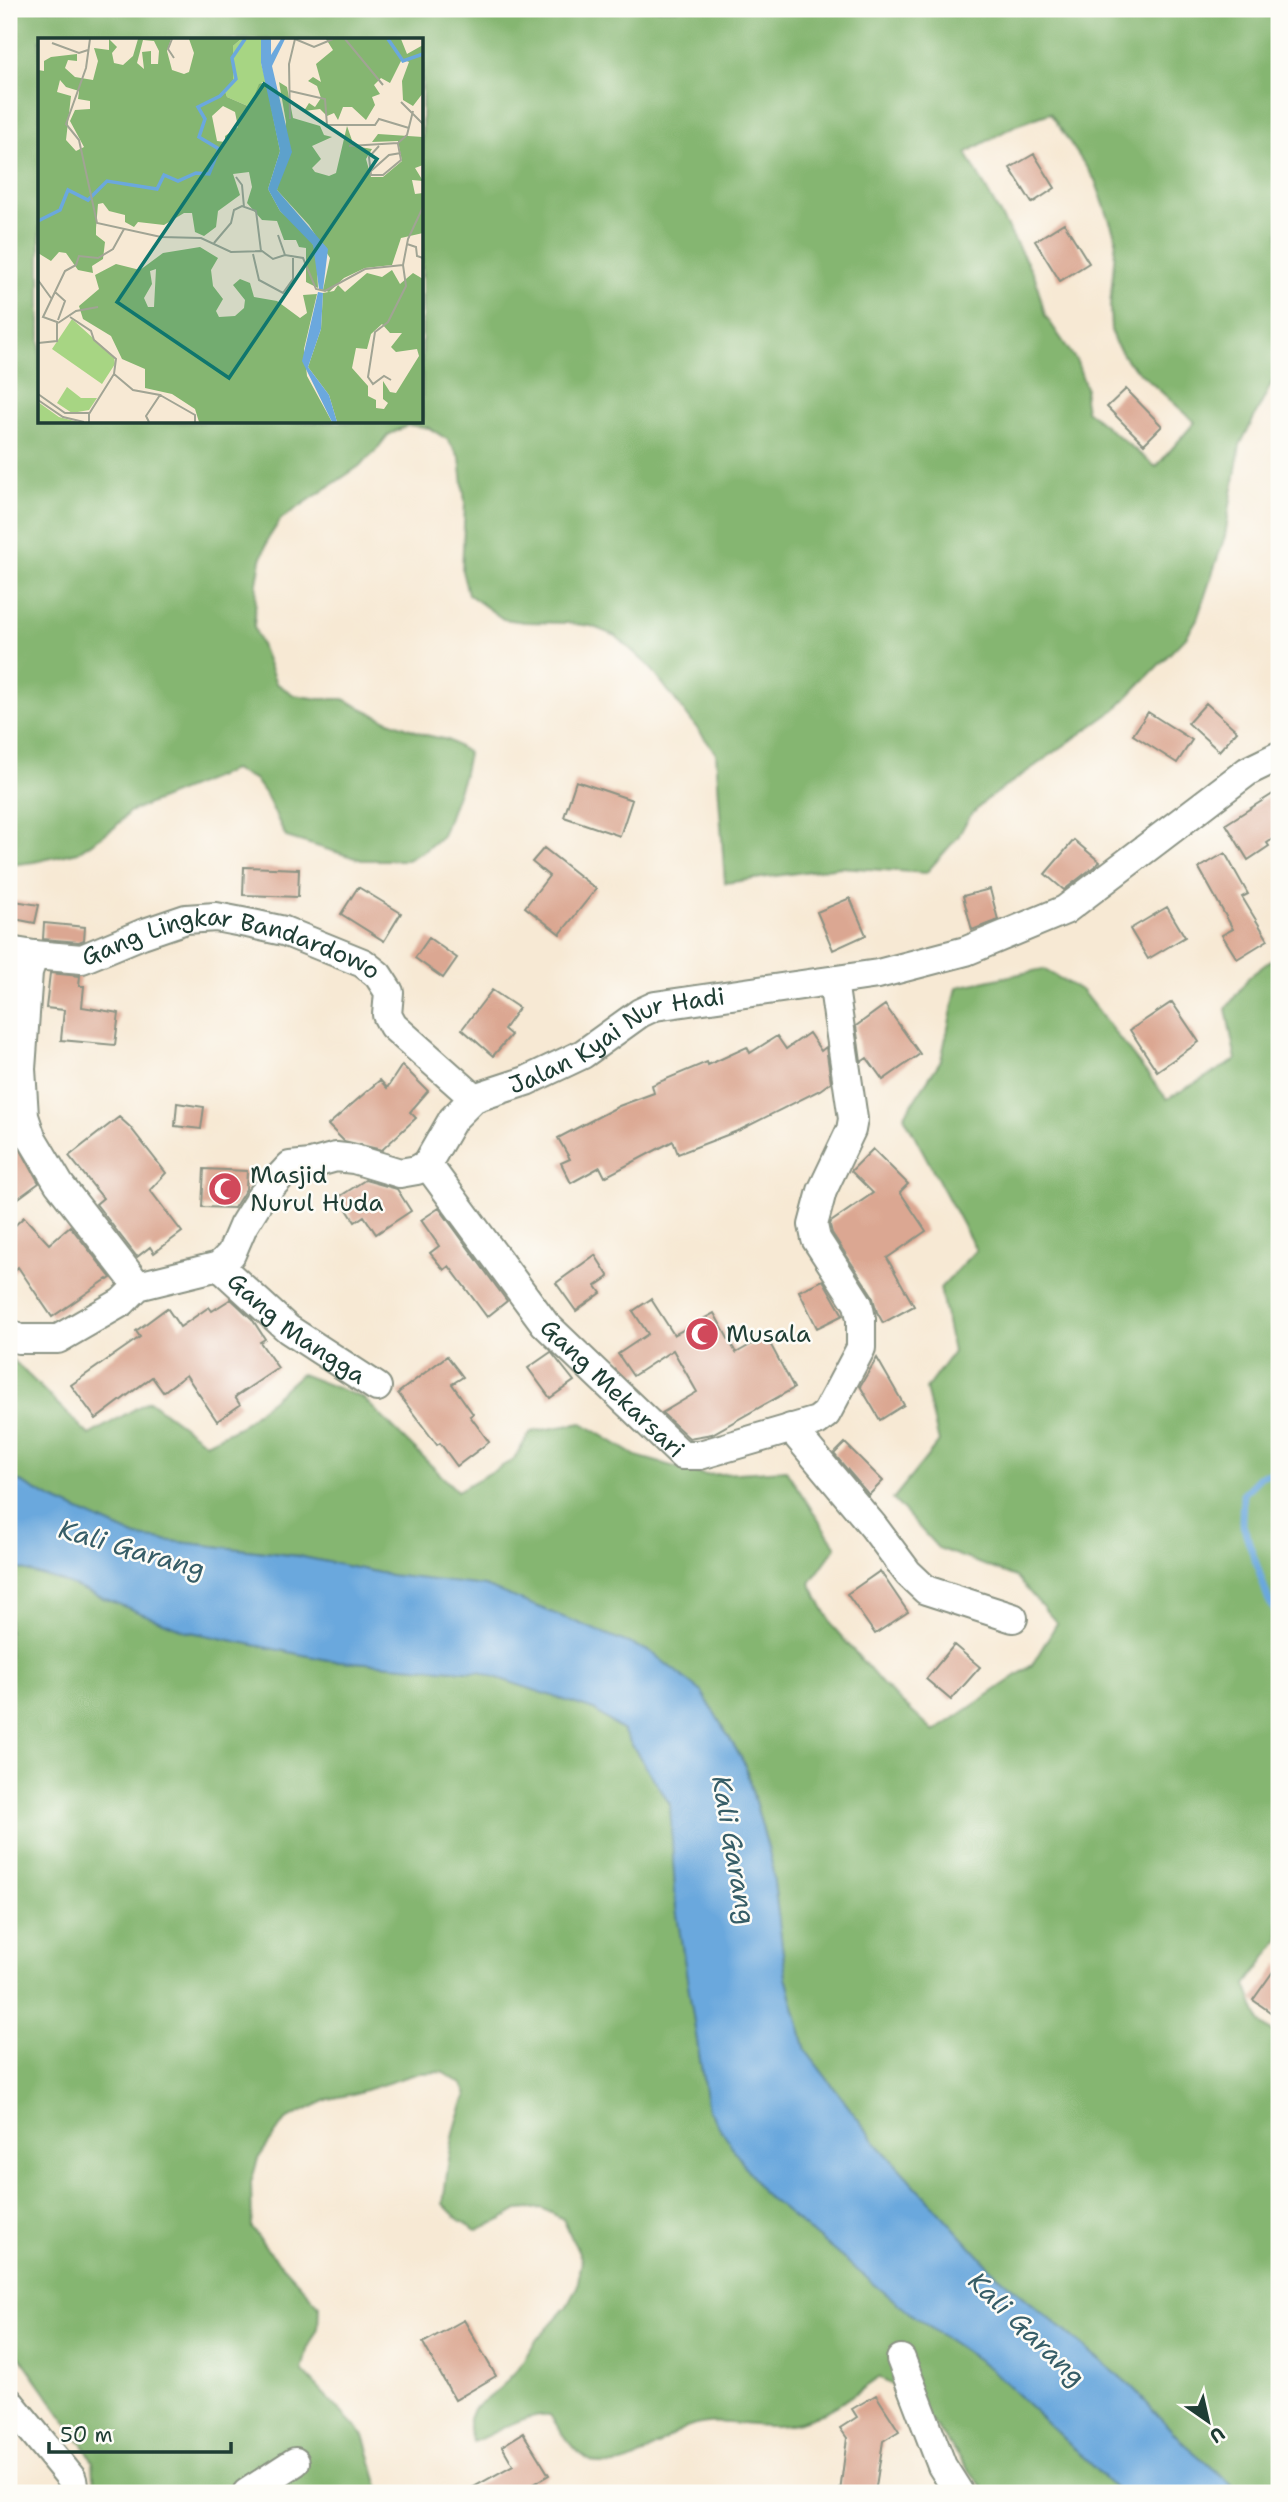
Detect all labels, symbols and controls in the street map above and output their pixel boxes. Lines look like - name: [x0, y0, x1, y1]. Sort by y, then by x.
- inset map: [38, 38, 424, 424]
- street label: Gang Lingkar Bandardowo: [76, 901, 387, 987]
- street label: Jalan Kyai Nur Hadi: [505, 980, 727, 1101]
- place label: Masjid Nurul Huda: [250, 1159, 383, 1219]
- mosque icon: Masjid Nurul Huda: [206, 1170, 244, 1208]
- street label: Gang Mangga: [220, 1265, 372, 1392]
- street label: Gang Mekarsari: [533, 1312, 691, 1465]
- mosque icon: Musala: [683, 1315, 721, 1353]
- place label: Musala: [726, 1318, 811, 1350]
- water label: Kali Garang: [55, 1511, 209, 1586]
- water label: Kali Garang: [704, 1773, 765, 1927]
- water label: Kali Garang: [961, 2264, 1094, 2394]
- north arrow: [1172, 2386, 1242, 2456]
- scale bar: [49, 2411, 231, 2455]
- text: 50 m: [60, 2421, 113, 2449]
- text: U: [1205, 2421, 1230, 2449]

